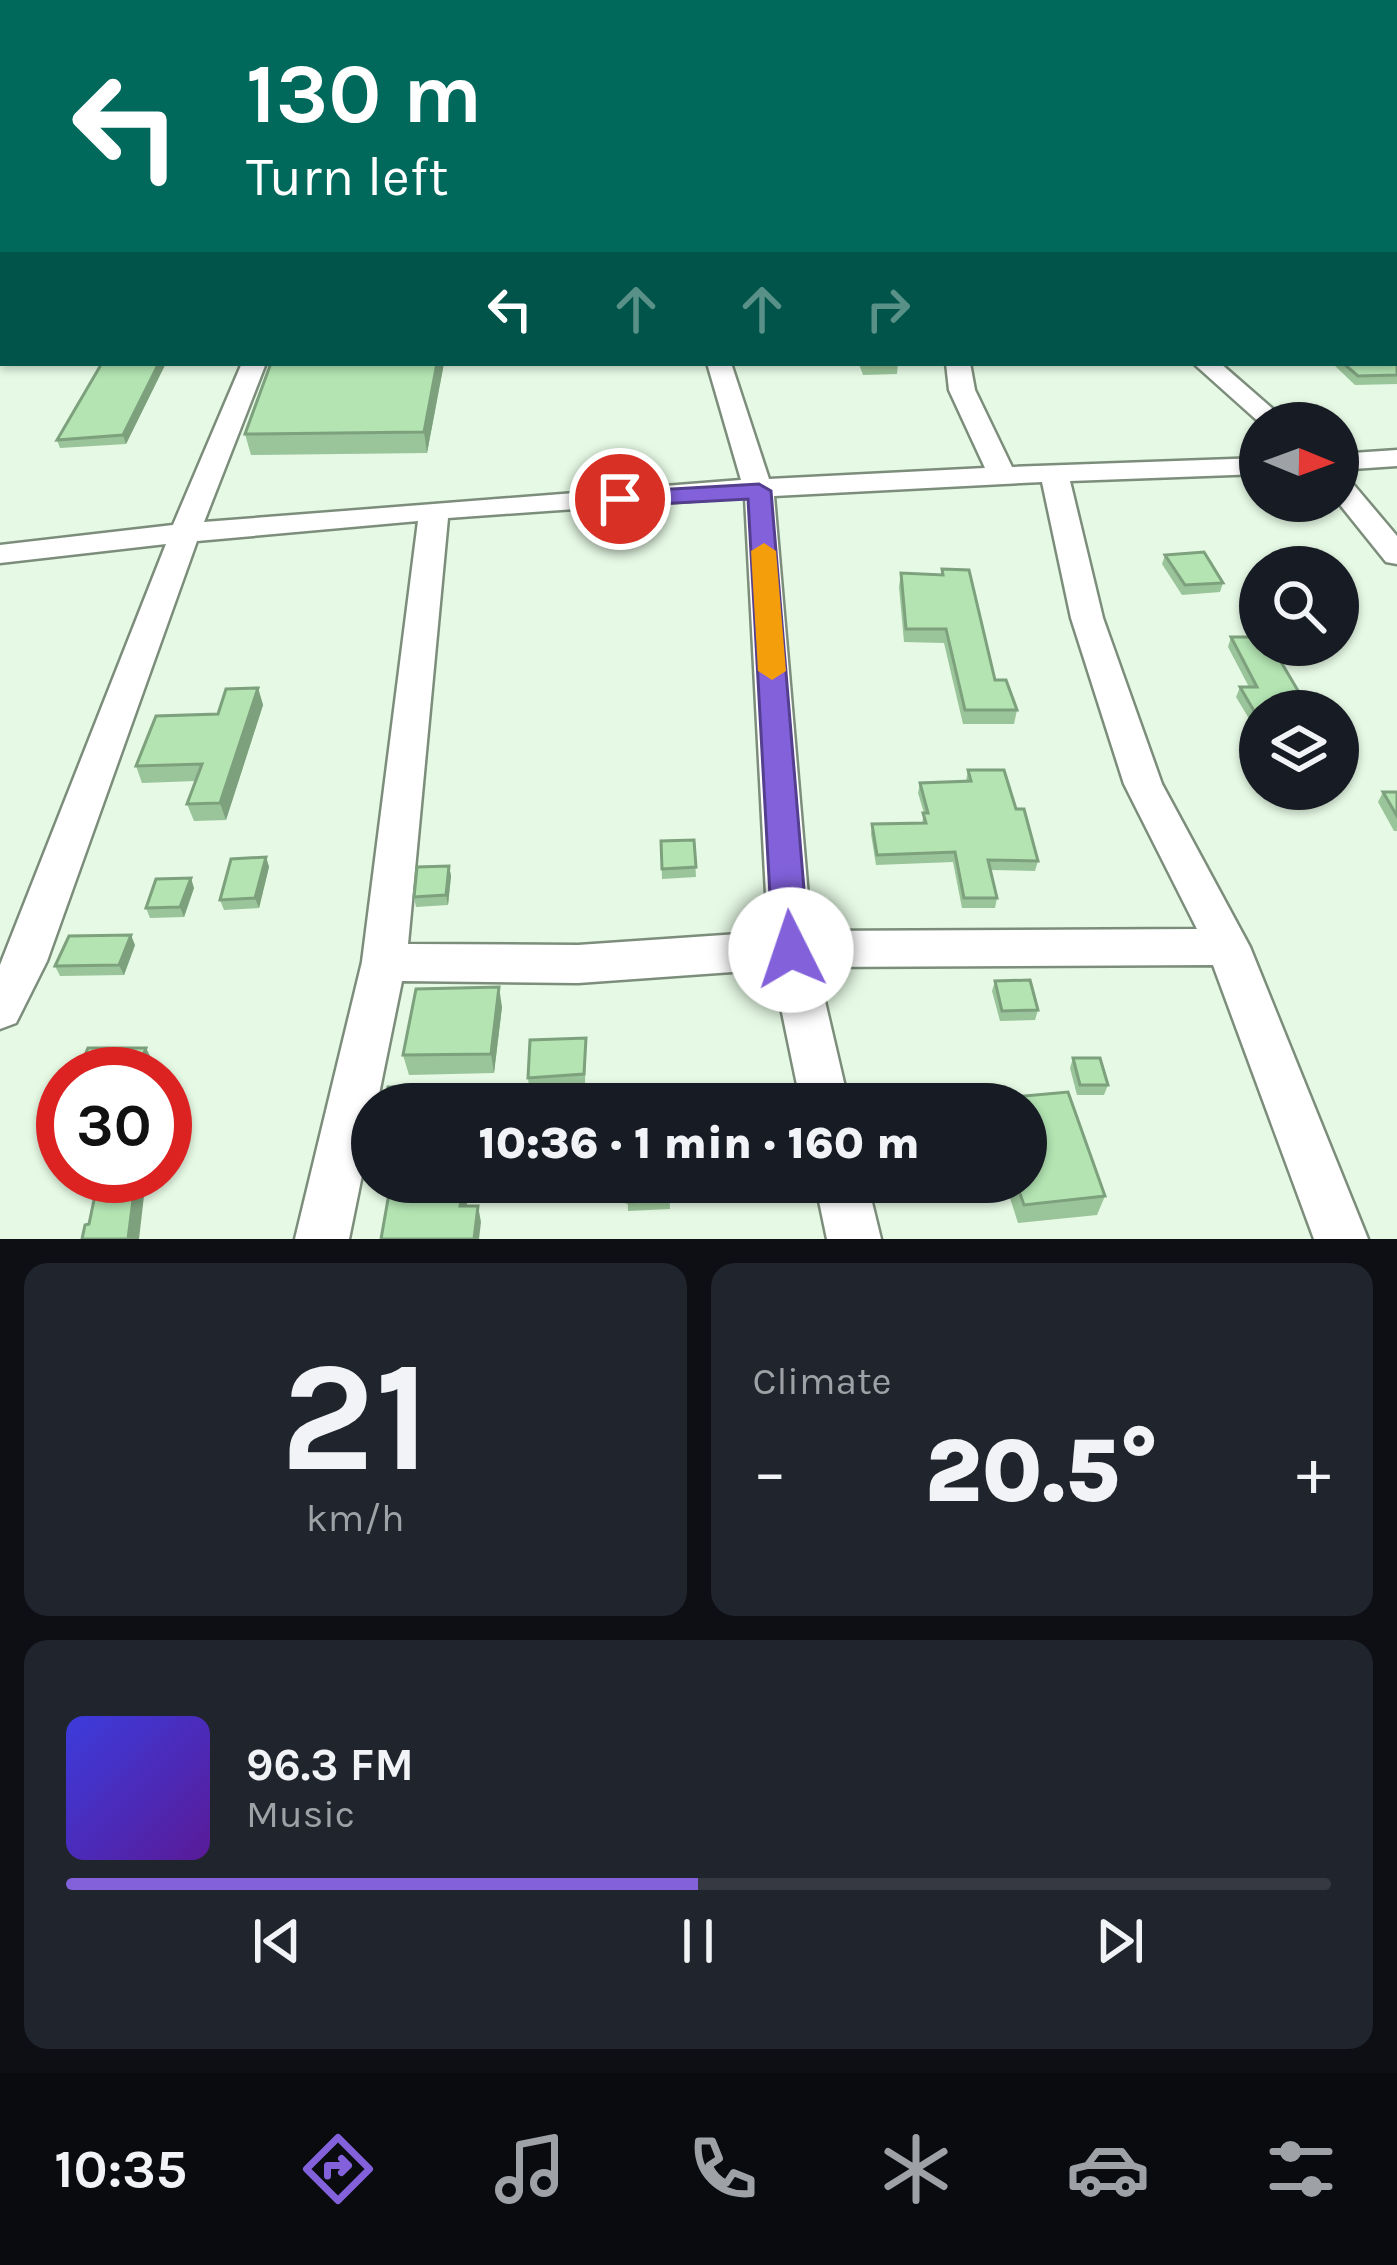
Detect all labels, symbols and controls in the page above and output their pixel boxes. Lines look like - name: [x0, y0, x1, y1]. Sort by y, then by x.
- text: 130 m: [246, 45, 482, 143]
- icon: left: [48, 48, 204, 204]
- text: Turn left: [246, 145, 449, 209]
- icon: left: [477, 276, 543, 342]
- icon: ahead: [603, 276, 669, 342]
- icon: ahead: [729, 276, 795, 342]
- icon: right: [855, 276, 921, 342]
- north arrow: [1239, 402, 1359, 522]
- map controls: [1239, 402, 1359, 810]
- pin: [569, 448, 671, 550]
- icon: arrive: [587, 466, 653, 532]
- button: search: [1239, 546, 1359, 666]
- button: layers: [1239, 690, 1359, 810]
- position arrow: [728, 887, 854, 1013]
- speed limit sign: 30: [36, 1047, 192, 1203]
- text: 10:36 · 1 min · 160 m: [478, 1117, 920, 1169]
- text: 21: [280, 1326, 430, 1508]
- text: Climate: [753, 1358, 892, 1404]
- text: 20.5°: [925, 1418, 1159, 1524]
- text: −: [753, 1433, 787, 1511]
- text: +: [1296, 1433, 1331, 1511]
- text: km/h: [306, 1495, 405, 1541]
- text: 96.3 FM: [246, 1739, 414, 1791]
- text: Music: [246, 1791, 355, 1837]
- icon: previous: [244, 1908, 310, 1974]
- icon: pause: [665, 1908, 731, 1974]
- icon: next: [1087, 1908, 1153, 1974]
- icon: directions: [296, 2127, 380, 2211]
- icon: music: [488, 2127, 572, 2211]
- icon: phone: [681, 2127, 765, 2211]
- icon: climate: [874, 2127, 958, 2211]
- icon: car: [1066, 2127, 1150, 2211]
- icon: filters: [1259, 2127, 1343, 2211]
- text: 10:35: [54, 2137, 187, 2201]

